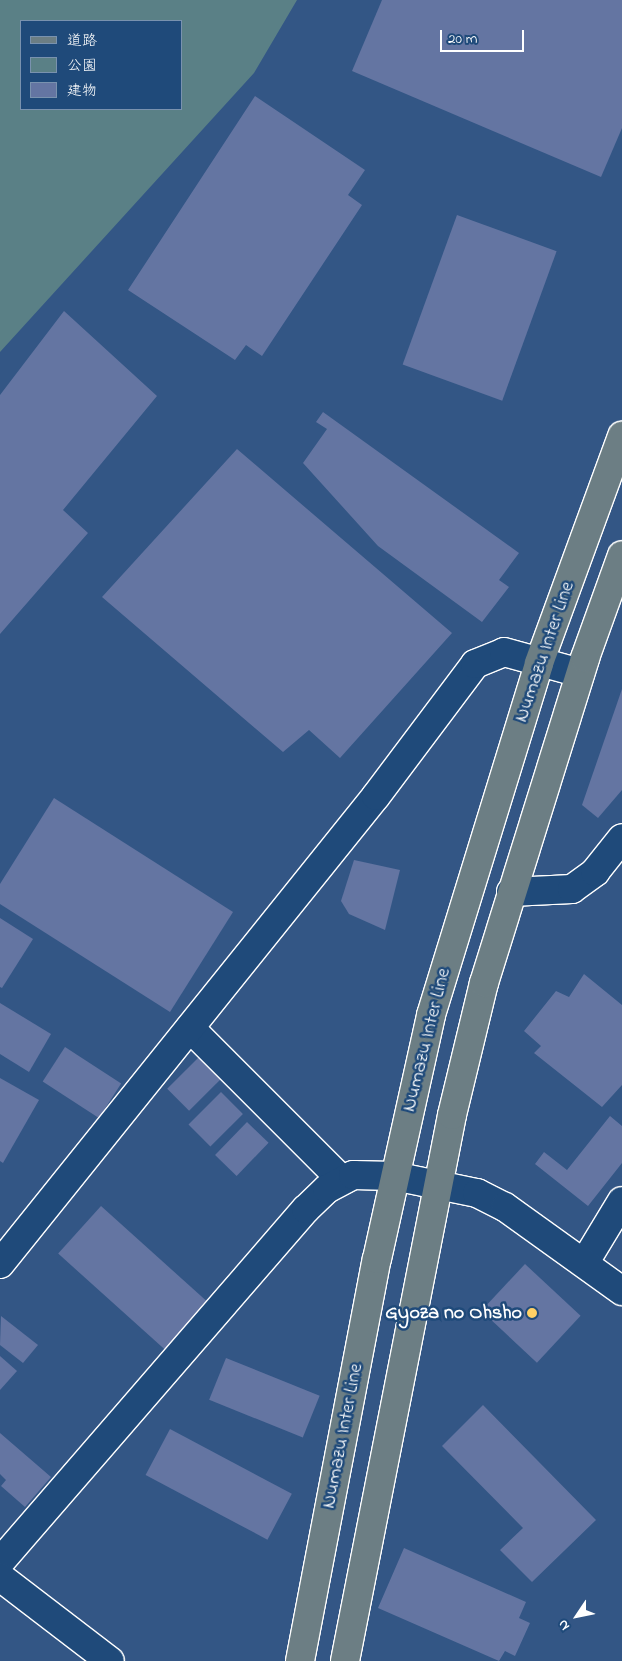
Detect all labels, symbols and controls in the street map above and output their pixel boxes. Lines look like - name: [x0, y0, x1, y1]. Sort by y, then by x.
- legend: [20, 20, 182, 110]
- scale bar: [442, 20, 526, 52]
- text: 20 m: [448, 28, 477, 50]
- text: 道路: [67, 30, 97, 52]
- text: 公園: [67, 55, 97, 77]
- text: 建物: [67, 80, 97, 102]
- street label: Numazu Inter Line: [510, 578, 580, 726]
- street label: Numazu Inter Line: [398, 966, 456, 1114]
- place label: Gyoza no Ohsho: [385, 1301, 522, 1325]
- marker: Gyoza no Ohsho: [526, 1307, 538, 1319]
- street label: Numazu Inter Line: [317, 1361, 369, 1511]
- north arrow: [552, 1591, 602, 1641]
- text: N: [553, 1615, 576, 1634]

